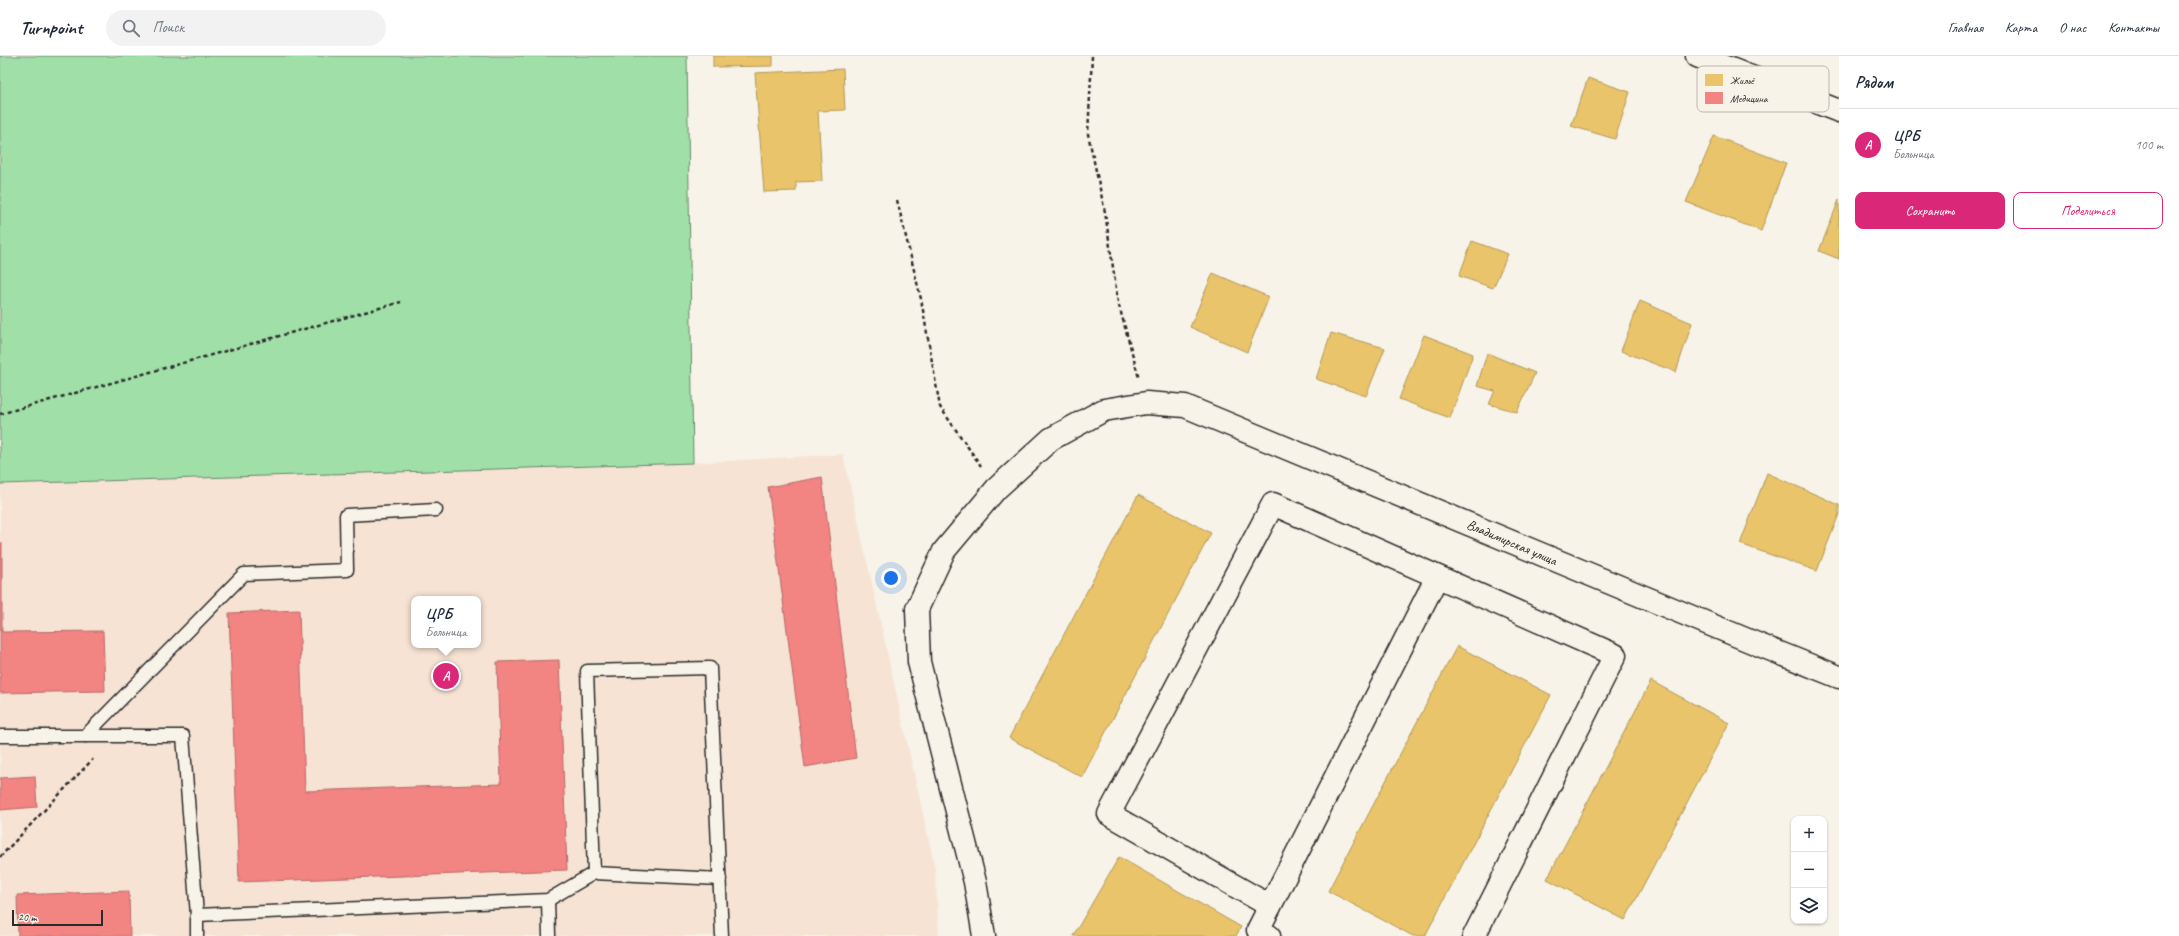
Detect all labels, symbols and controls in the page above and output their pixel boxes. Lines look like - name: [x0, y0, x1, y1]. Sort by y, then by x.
- search box: [106, 10, 386, 46]
- text: Turnpoint: [20, 16, 82, 40]
- icon: search: [120, 17, 142, 39]
- text: Поиск: [152, 18, 184, 37]
- text: Главная: [1948, 19, 1983, 36]
- text: Карта: [2005, 19, 2037, 36]
- text: О нас: [2059, 19, 2086, 36]
- text: Контакты: [2108, 19, 2159, 36]
- legend: [1697, 66, 1829, 112]
- text: Рядом: [1855, 72, 1893, 93]
- text: Жильё: [1730, 73, 1756, 87]
- text: Медицина: [1730, 91, 1769, 105]
- text: ЦРБ: [1893, 127, 1920, 146]
- text: A: [1865, 137, 1871, 153]
- text: 100 m: [2135, 137, 2163, 153]
- text: Больница: [1893, 146, 1934, 162]
- button: Сохранить: [1855, 192, 2005, 229]
- button: Поделиться: [2013, 192, 2163, 229]
- street label: Владимирская улица: [1464, 516, 1561, 570]
- your location: [881, 568, 901, 588]
- popup: [411, 596, 481, 648]
- text: ЦРБ: [426, 605, 453, 624]
- text: Больница: [426, 624, 466, 640]
- pin: A: [433, 661, 459, 691]
- map controls: [1791, 816, 1827, 924]
- button: +: [1791, 816, 1827, 852]
- button: −: [1791, 852, 1827, 888]
- button: layers: [1791, 888, 1827, 924]
- scale bar: [12, 908, 103, 927]
- text: 20 m: [18, 910, 37, 924]

